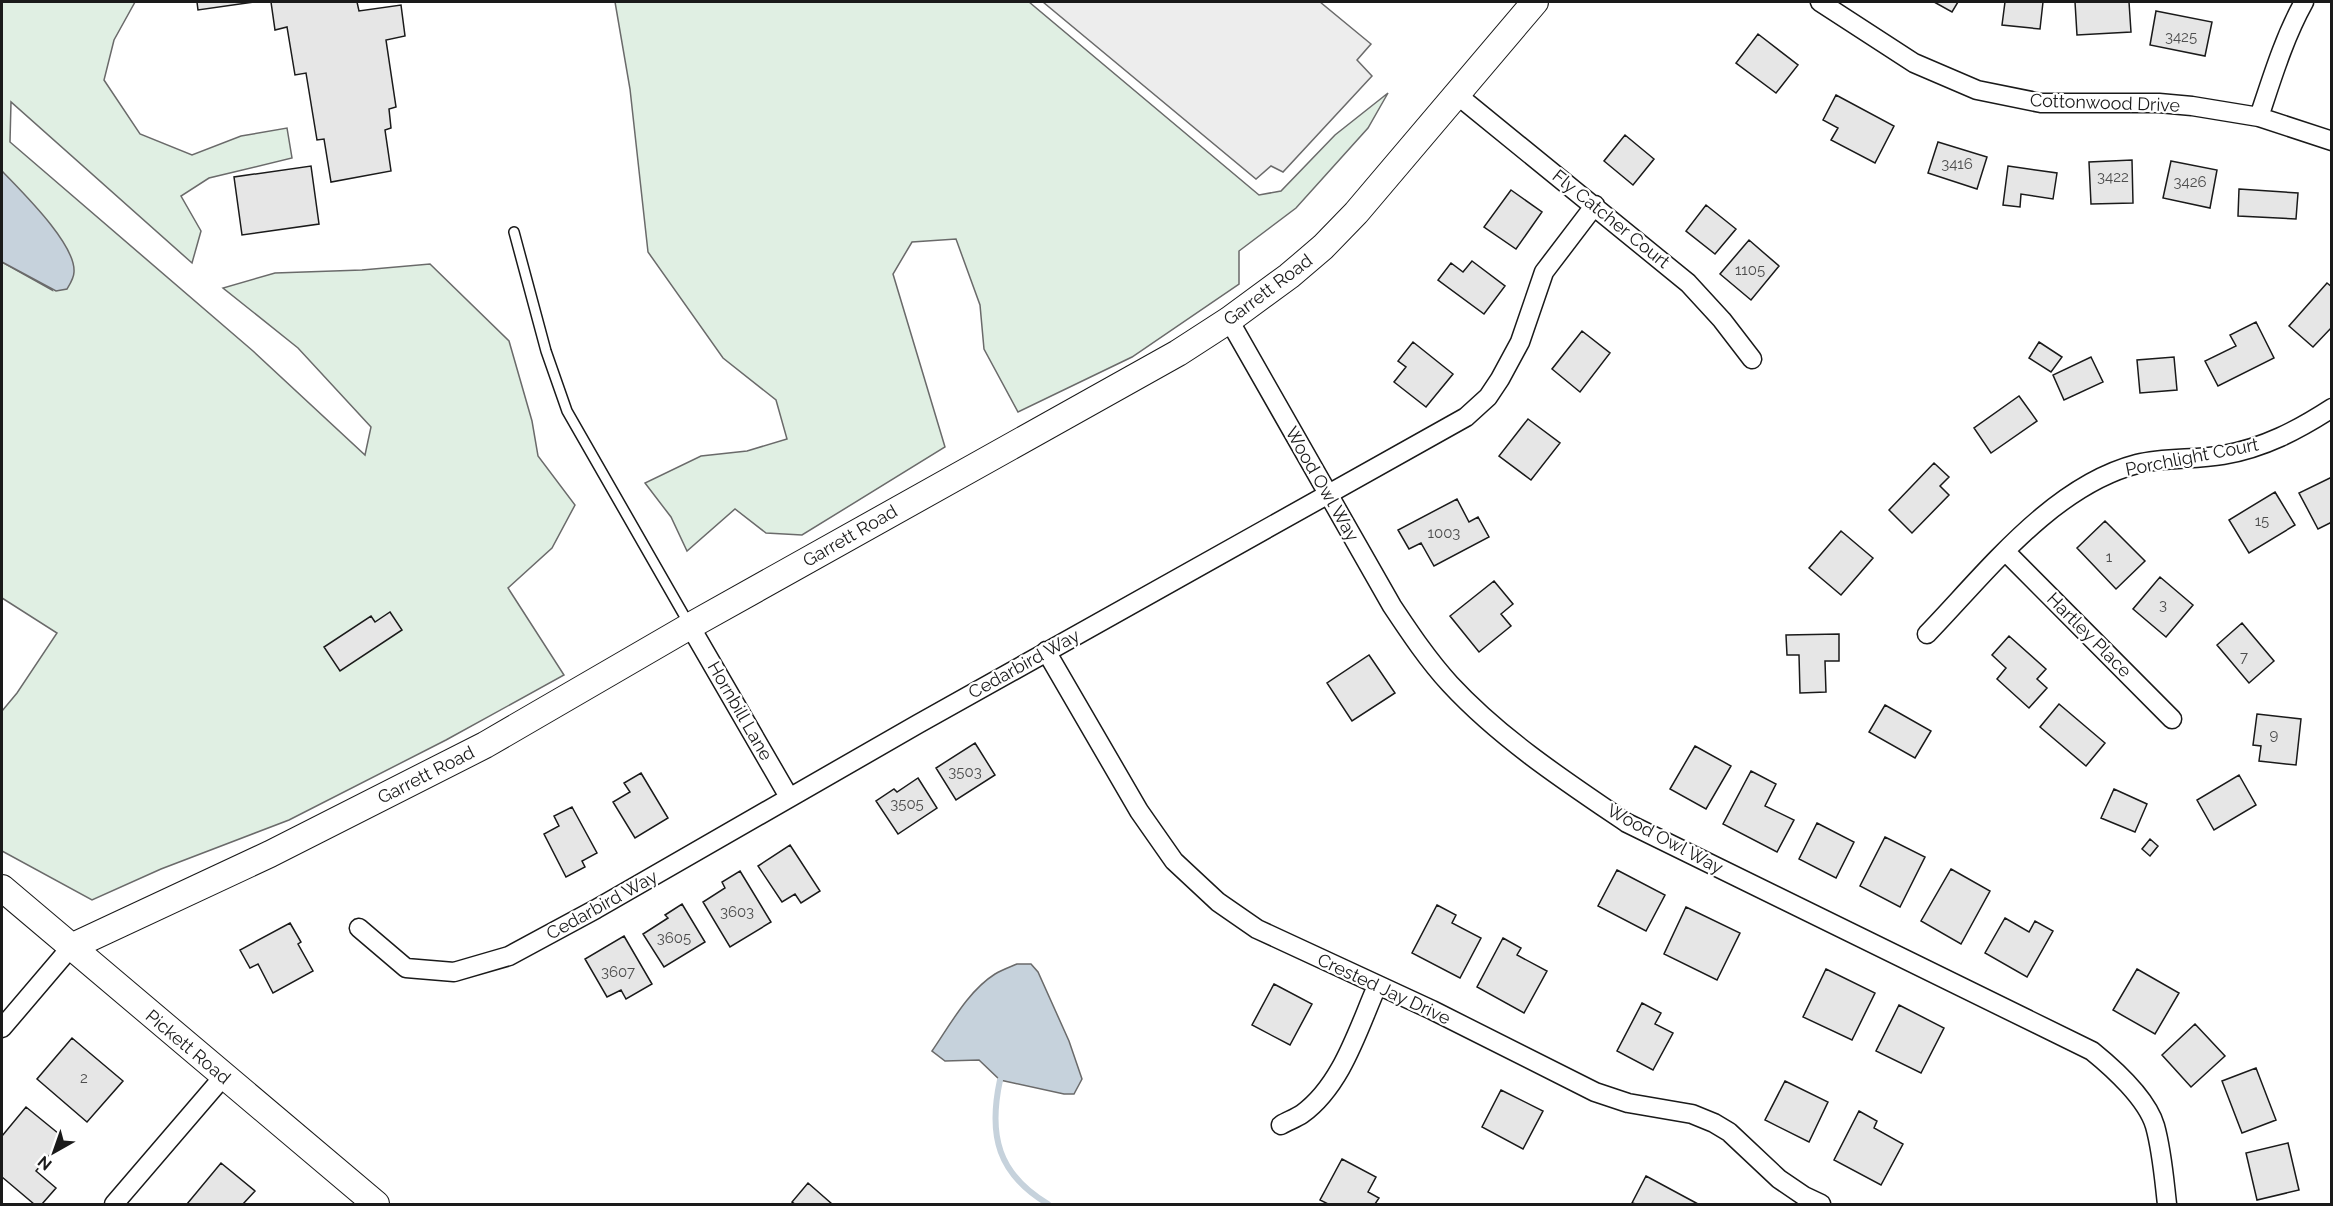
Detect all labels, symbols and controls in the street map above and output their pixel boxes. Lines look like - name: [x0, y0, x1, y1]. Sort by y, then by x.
- house number: 3425: [2165, 28, 2197, 46]
- street label: Cottonwood Drive: [2030, 89, 2181, 116]
- house number: 3416: [1941, 155, 1973, 173]
- street label: Fly Catcher Court: [1549, 165, 1674, 272]
- house number: 3422: [2097, 168, 2129, 186]
- house number: 3426: [2173, 173, 2207, 191]
- street label: Garrett Road: [1219, 250, 1316, 330]
- house number: 1105: [1735, 261, 1765, 279]
- street label: Wood Owl Way: [1281, 423, 1364, 545]
- street label: Porchlight Court: [2124, 433, 2260, 480]
- street label: Garrett Road: [799, 500, 901, 571]
- house number: 15: [2255, 512, 2269, 530]
- house number: 1003: [1428, 524, 1460, 542]
- house number: 1: [2106, 548, 2113, 566]
- street label: Hartley Place: [2043, 588, 2136, 682]
- house number: 3: [2159, 596, 2167, 614]
- street label: Cedarbird Way: [965, 624, 1083, 703]
- house number: 7: [2240, 648, 2248, 666]
- street label: Hornbill Lane: [704, 657, 777, 764]
- house number: 9: [2270, 726, 2279, 744]
- street label: Garrett Road: [374, 741, 477, 808]
- house number: 3503: [948, 763, 982, 781]
- house number: 3505: [890, 795, 924, 813]
- street label: Wood Owl Way: [1604, 799, 1727, 878]
- street label: Cedarbird Way: [543, 865, 661, 944]
- house number: 3603: [720, 903, 754, 921]
- house number: 3605: [657, 929, 691, 947]
- street label: Crested Jay Drive: [1314, 949, 1454, 1029]
- house number: 3607: [601, 963, 635, 981]
- street label: Pickett Road: [142, 1005, 235, 1088]
- house number: 2: [80, 1069, 88, 1087]
- north arrow: [24, 1122, 84, 1182]
- text: N: [34, 1152, 55, 1174]

